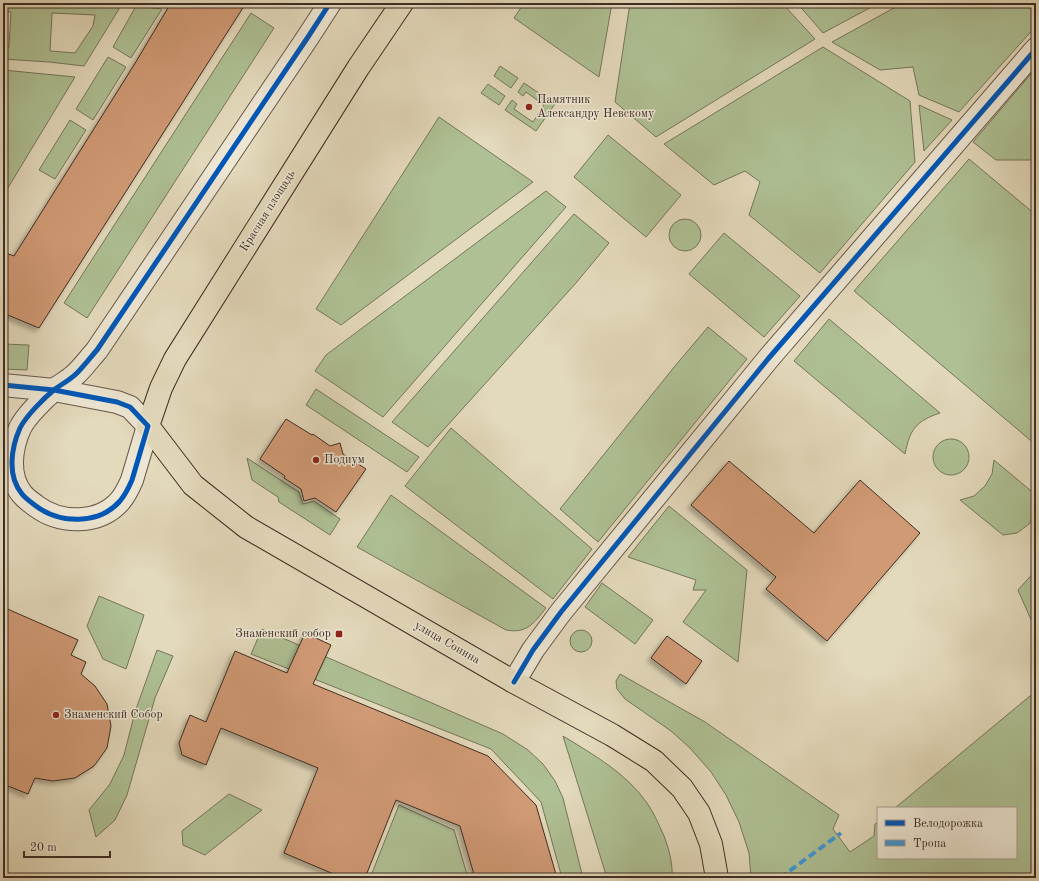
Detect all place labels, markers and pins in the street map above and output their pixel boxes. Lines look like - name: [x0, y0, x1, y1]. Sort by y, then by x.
- place label: Памятник Александру Невскому: [537, 94, 655, 120]
- marker: Памятник Александру Невскому: [524, 102, 534, 112]
- place label: Подиум: [324, 454, 365, 466]
- marker: Подиум: [311, 455, 321, 465]
- place label: Знаменский собор: [235, 628, 331, 640]
- marker: Знаменский собор: [334, 629, 344, 639]
- place label: Знаменский Собор: [64, 709, 163, 721]
- marker: Знаменский Собор: [51, 710, 61, 720]

